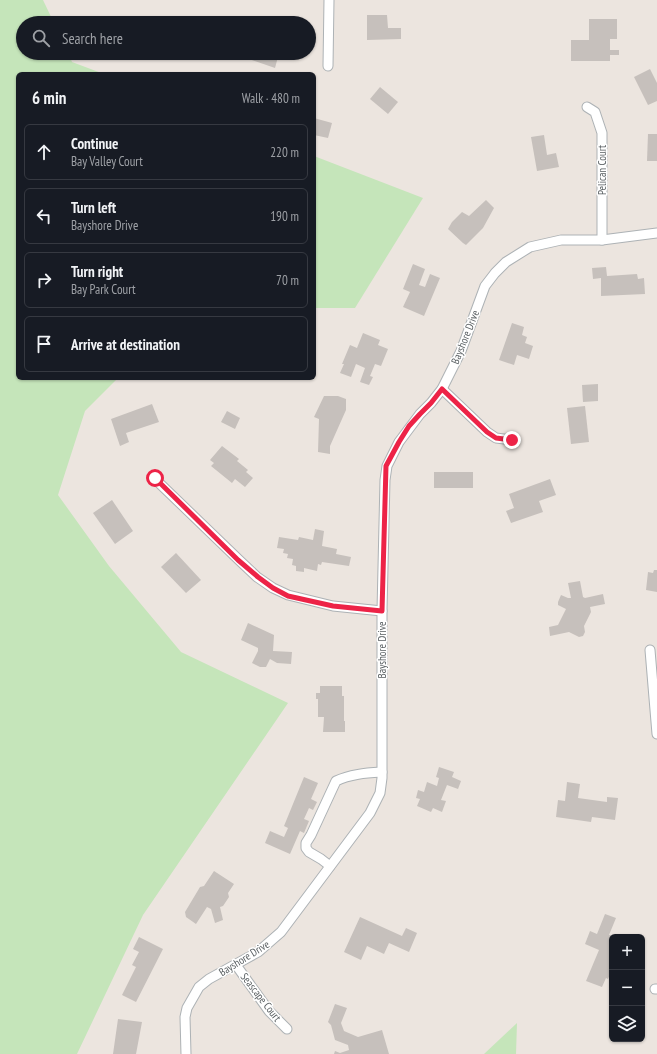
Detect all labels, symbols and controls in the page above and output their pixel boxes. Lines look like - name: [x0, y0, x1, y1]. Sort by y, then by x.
- search box: [16, 16, 316, 60]
- icon: search: [30, 27, 52, 49]
- text: Search here: [62, 29, 123, 48]
- text: 6 min: [32, 87, 66, 109]
- text: Walk · 480 m: [242, 90, 300, 107]
- text: Continue: [71, 134, 118, 153]
- icon: ahead: [33, 141, 55, 163]
- text: 220 m: [270, 144, 299, 161]
- street label: Pelican Court: [595, 145, 609, 195]
- text: Bay Valley Court: [71, 153, 143, 170]
- text: Turn left: [71, 198, 116, 217]
- icon: left: [33, 205, 55, 227]
- text: 190 m: [270, 208, 299, 225]
- text: Bayshore Drive: [71, 217, 138, 234]
- text: Turn right: [71, 262, 123, 281]
- icon: right: [33, 269, 55, 291]
- text: 70 m: [276, 272, 299, 289]
- text: Bay Park Court: [71, 281, 136, 298]
- street label: Bayshore Drive: [448, 308, 482, 366]
- icon: arrive: [33, 333, 55, 355]
- text: Arrive at destination: [71, 335, 180, 354]
- route end: [503, 431, 521, 449]
- route start: [146, 469, 164, 487]
- street label: Bayshore Drive: [375, 621, 389, 678]
- map controls: [609, 934, 645, 1042]
- button: +: [609, 934, 645, 970]
- street label: Bayshore Drive: [216, 937, 272, 979]
- street label: Seascape Court: [238, 970, 284, 1024]
- button: −: [609, 970, 645, 1006]
- button: layers: [609, 1006, 645, 1042]

